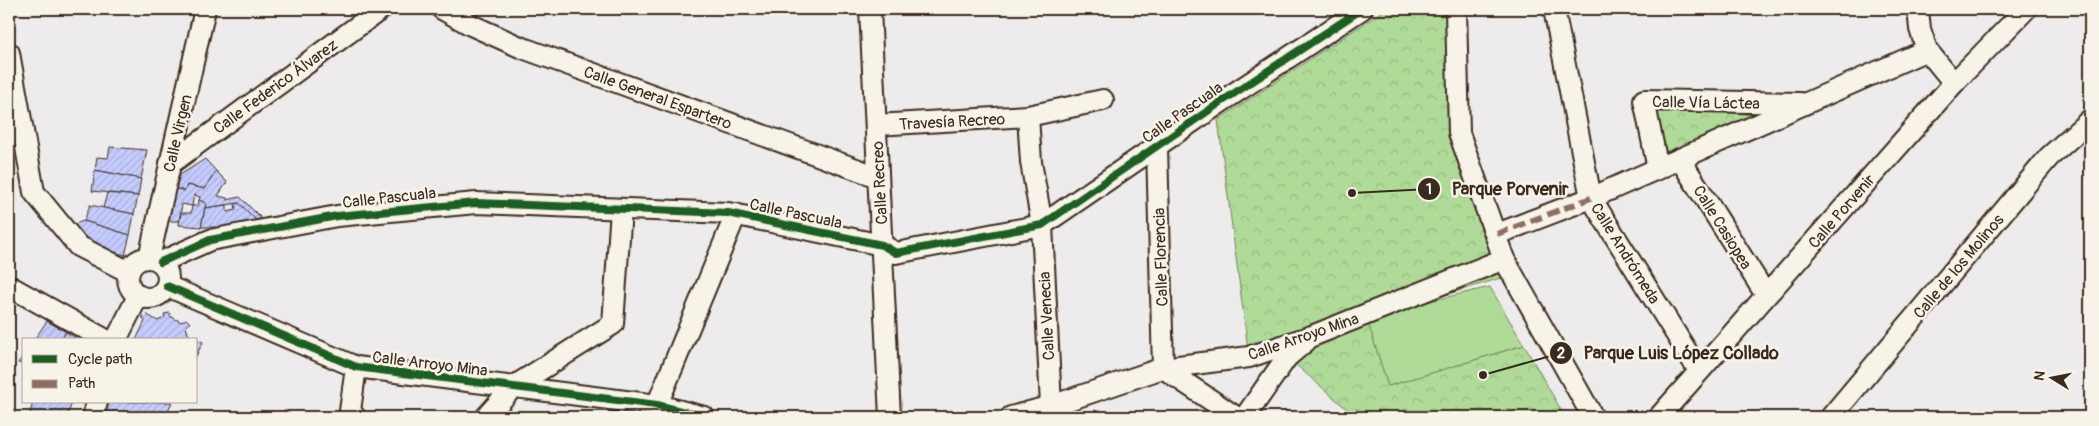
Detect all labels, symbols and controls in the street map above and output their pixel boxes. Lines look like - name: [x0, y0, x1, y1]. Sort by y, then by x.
- street label: Calle Federico Álvarez: [210, 35, 342, 139]
- street label: Calle General Espartero: [581, 62, 735, 134]
- street label: Calle Pascuala: [1138, 78, 1227, 148]
- street label: Calle Virgen: [159, 92, 197, 174]
- street label: Calle Vía Láctea: [1652, 92, 1760, 114]
- street label: Travesía Recreo: [898, 109, 1006, 135]
- street label: Calle Recreo: [868, 140, 892, 225]
- street label: Calle Porvenir: [1804, 170, 1880, 253]
- callout: Parque Porvenir: [1417, 172, 1579, 205]
- text: Parque Porvenir: [1452, 178, 1569, 201]
- text: 1: [1426, 180, 1432, 199]
- street label: Calle Casiopea: [1688, 182, 1756, 273]
- street label: Calle Pascuala: [341, 183, 437, 213]
- street label: Calle Pascuala: [748, 194, 844, 234]
- street label: Calle Andrómeda: [1586, 199, 1664, 308]
- street label: Calle Florencia: [1149, 207, 1173, 307]
- street label: Calle de los Molinos: [1909, 210, 2008, 323]
- street label: Calle Venecia: [1035, 271, 1059, 361]
- street label: Calle Arroyo Mina: [1245, 309, 1361, 365]
- callout: Parque Luis López Collado: [1548, 336, 1788, 369]
- legend: [22, 338, 198, 404]
- text: Parque Luis López Collado: [1583, 342, 1779, 365]
- text: 2: [1557, 344, 1565, 363]
- street label: Calle Arroyo Mina: [371, 347, 489, 381]
- text: Cycle path: [68, 350, 132, 369]
- north arrow: [2026, 354, 2076, 404]
- text: N: [2030, 370, 2049, 382]
- text: Path: [68, 374, 95, 393]

